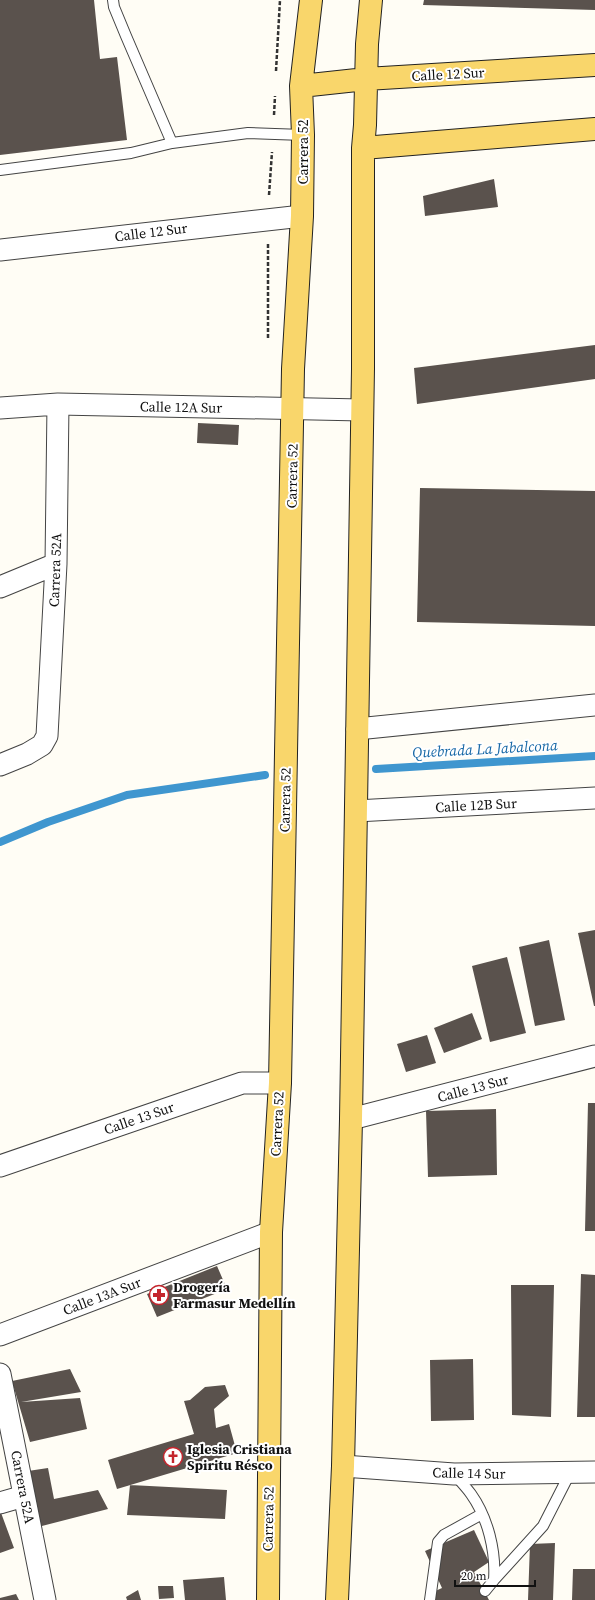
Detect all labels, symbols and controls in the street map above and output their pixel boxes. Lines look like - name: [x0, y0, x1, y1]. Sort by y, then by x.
- street label: Calle 12 Sur: [411, 62, 485, 86]
- street label: Carrera 52: [293, 120, 313, 184]
- street label: Calle 12 Sur: [114, 218, 189, 246]
- street label: Calle 12A Sur: [140, 396, 222, 418]
- street label: Carrera 52: [281, 443, 303, 509]
- street label: Carrera 52A: [44, 532, 66, 607]
- water label: Quebrada La Jabalcona: [412, 734, 558, 763]
- street label: Carrera 52: [274, 767, 296, 833]
- street label: Calle 12B Sur: [435, 793, 517, 817]
- street label: Calle 13 Sur: [435, 1069, 511, 1107]
- street label: Carrera 52: [265, 1091, 289, 1157]
- street label: Calle 13 Sur: [101, 1097, 177, 1139]
- street label: Calle 13A Sur: [60, 1272, 144, 1320]
- place label: Drogería Farmasur Medellín: [173, 1277, 296, 1313]
- pharmacy icon: Drogería Farmasur Medellín: [148, 1284, 170, 1306]
- place label: Iglesia Cristiana Spiritu Résco: [187, 1439, 292, 1475]
- church icon: Iglesia Cristiana Spiritu Résco: [162, 1446, 184, 1468]
- street label: Carrera 52A: [6, 1449, 40, 1526]
- street label: Calle 14 Sur: [432, 1462, 506, 1484]
- street label: Carrera 52: [257, 1486, 279, 1552]
- scale bar: [455, 1562, 535, 1588]
- text: 20 m: [461, 1568, 487, 1584]

